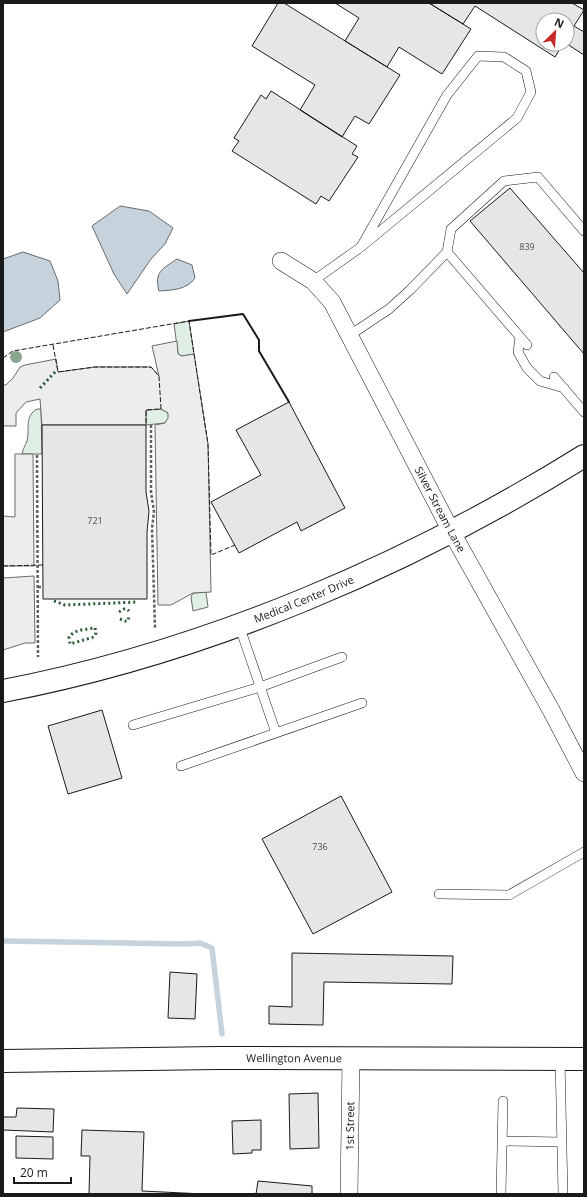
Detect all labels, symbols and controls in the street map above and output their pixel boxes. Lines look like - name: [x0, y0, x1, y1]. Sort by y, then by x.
- north arrow: [535, 12, 575, 52]
- text: N: [552, 14, 567, 31]
- house number: 839: [519, 240, 535, 253]
- street label: Silver Stream Lane: [412, 464, 469, 555]
- house number: 721: [87, 514, 103, 527]
- street label: Medical Center Drive: [251, 572, 356, 626]
- house number: 736: [312, 840, 328, 853]
- street label: Wellington Avenue: [246, 1050, 342, 1065]
- street label: 1st Street: [342, 1101, 357, 1151]
- scale bar: [14, 1159, 71, 1185]
- text: 20 m: [20, 1164, 48, 1181]

